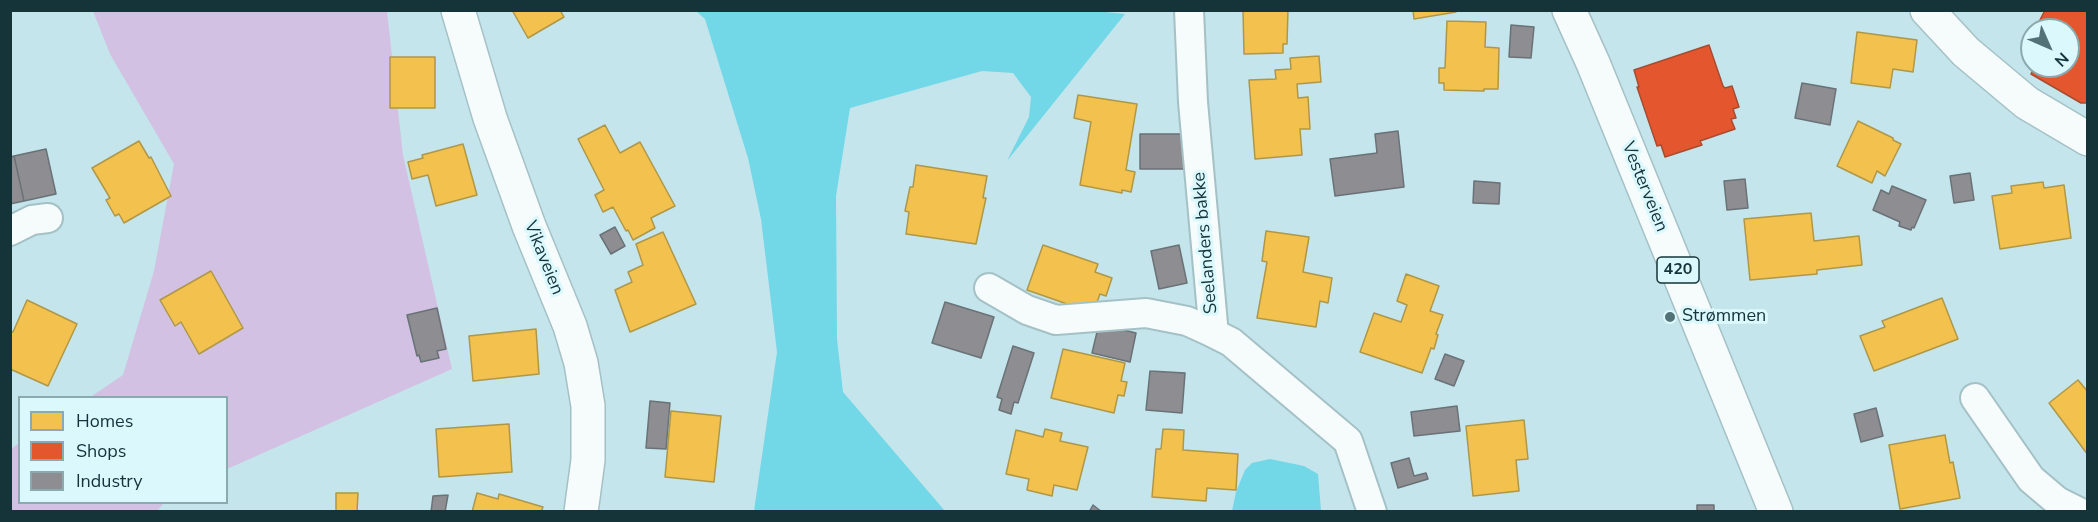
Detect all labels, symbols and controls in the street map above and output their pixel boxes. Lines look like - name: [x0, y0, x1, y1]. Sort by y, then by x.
- north arrow: [2020, 18, 2080, 78]
- text: N: [2049, 47, 2073, 71]
- street label: Vesterveien: [1616, 139, 1672, 235]
- street label: Seelanders bakke: [1189, 171, 1223, 315]
- street label: Vikaveien: [518, 218, 568, 298]
- road number: 420: [1657, 257, 1699, 283]
- place label: Strømmen: [1682, 306, 1766, 328]
- marker: Strømmen: [1663, 310, 1677, 324]
- legend: [18, 396, 228, 504]
- text: Homes: [76, 409, 133, 433]
- text: Shops: [76, 439, 126, 463]
- text: Industry: [76, 469, 143, 493]

